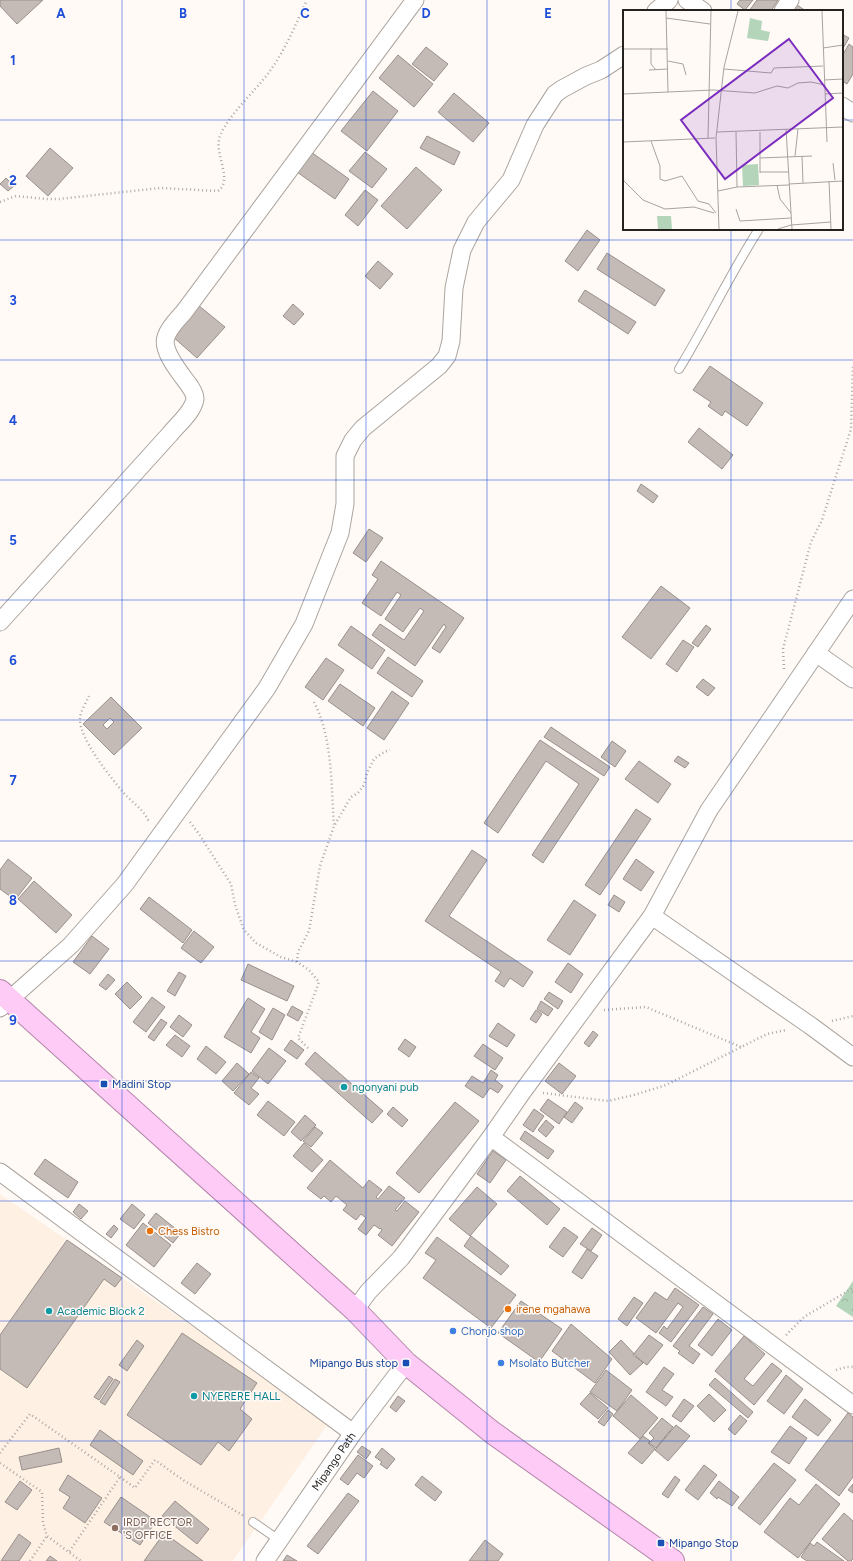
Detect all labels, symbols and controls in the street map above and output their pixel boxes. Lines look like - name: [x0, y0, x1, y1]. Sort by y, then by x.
- text: A: [56, 6, 66, 21]
- text: B: [179, 6, 187, 21]
- text: C: [300, 6, 310, 21]
- text: D: [421, 6, 431, 21]
- text: E: [544, 6, 552, 21]
- inset map: [623, 10, 843, 230]
- text: 1: [10, 53, 16, 68]
- text: 2: [9, 173, 17, 188]
- text: 3: [9, 293, 17, 308]
- text: 4: [9, 413, 17, 428]
- text: 5: [9, 533, 17, 548]
- text: 6: [9, 653, 17, 668]
- text: 7: [9, 773, 17, 788]
- text: 8: [9, 893, 17, 908]
- text: 9: [9, 1013, 17, 1028]
- place label: Madini Stop: [112, 1078, 172, 1091]
- marker: Madini Stop: [99, 1079, 109, 1089]
- place label: ngonyani pub: [352, 1081, 419, 1094]
- marker: ngonyani pub: [339, 1082, 349, 1092]
- place label: Chess Bistro: [158, 1225, 220, 1238]
- marker: Chess Bistro: [145, 1226, 155, 1236]
- place label: irene mgahawa: [516, 1303, 590, 1316]
- marker: irene mgahawa: [503, 1304, 513, 1314]
- place label: Academic Block 2: [57, 1305, 145, 1318]
- marker: Academic Block 2: [44, 1306, 54, 1316]
- place label: Chonjo shop: [461, 1325, 524, 1338]
- marker: Chonjo shop: [448, 1326, 458, 1336]
- place label: Mipango Bus stop: [310, 1357, 398, 1370]
- place label: Msolato Butcher: [509, 1357, 590, 1370]
- marker: Mipango Bus stop: [401, 1358, 411, 1368]
- marker: Msolato Butcher: [496, 1358, 506, 1368]
- place label: NYERERE HALL: [202, 1390, 281, 1403]
- marker: NYERERE HALL: [189, 1391, 199, 1401]
- street label: Mipango Path: [309, 1430, 358, 1493]
- place label: IRDP RECTOR 'S OFFICE: [123, 1516, 192, 1542]
- marker: IRDP RECTOR 'S OFFICE: [110, 1523, 120, 1533]
- place label: Mipango Stop: [669, 1537, 739, 1550]
- marker: Mipango Stop: [656, 1538, 666, 1548]

